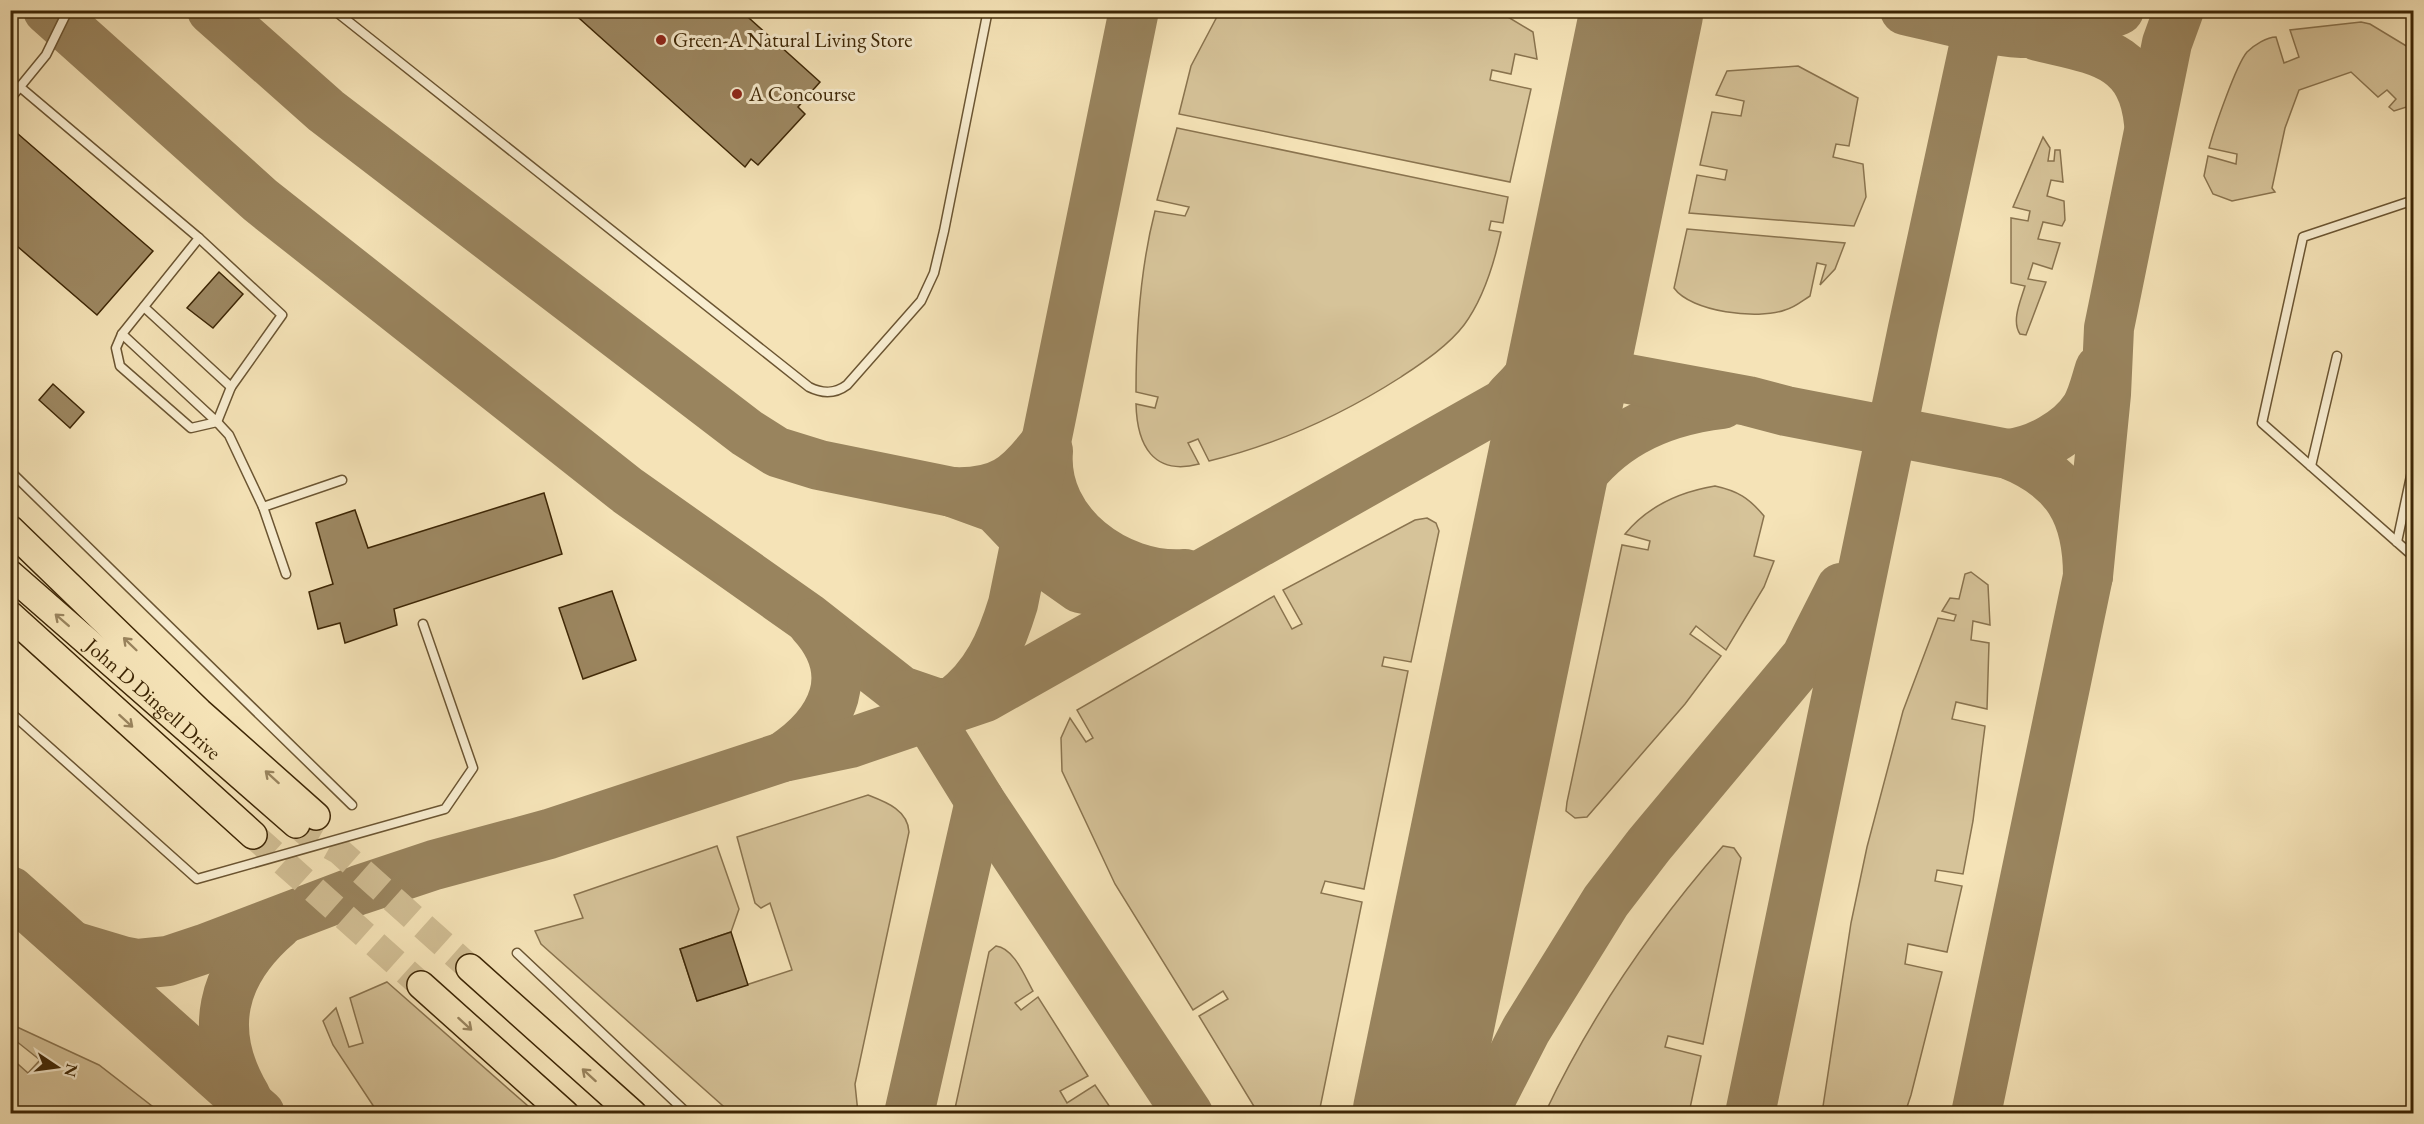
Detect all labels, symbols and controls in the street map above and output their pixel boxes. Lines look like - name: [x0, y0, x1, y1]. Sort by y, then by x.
- place label: Green-A Natural Living Store: [673, 26, 913, 53]
- marker: Green-A Natural Living Store: [654, 33, 668, 47]
- place label: A Concourse: [748, 80, 856, 107]
- marker: A Concourse: [730, 87, 744, 101]
- one-way arrow: [55, 613, 70, 627]
- street label: John D Dingell Drive: [78, 631, 227, 765]
- one-way arrow: [122, 637, 137, 652]
- one-way arrow: [119, 714, 134, 728]
- one-way arrow: [265, 770, 280, 784]
- one-way arrow: [457, 1017, 472, 1031]
- north arrow: [27, 1037, 87, 1097]
- text: N: [59, 1062, 83, 1079]
- one-way arrow: [582, 1068, 597, 1082]

